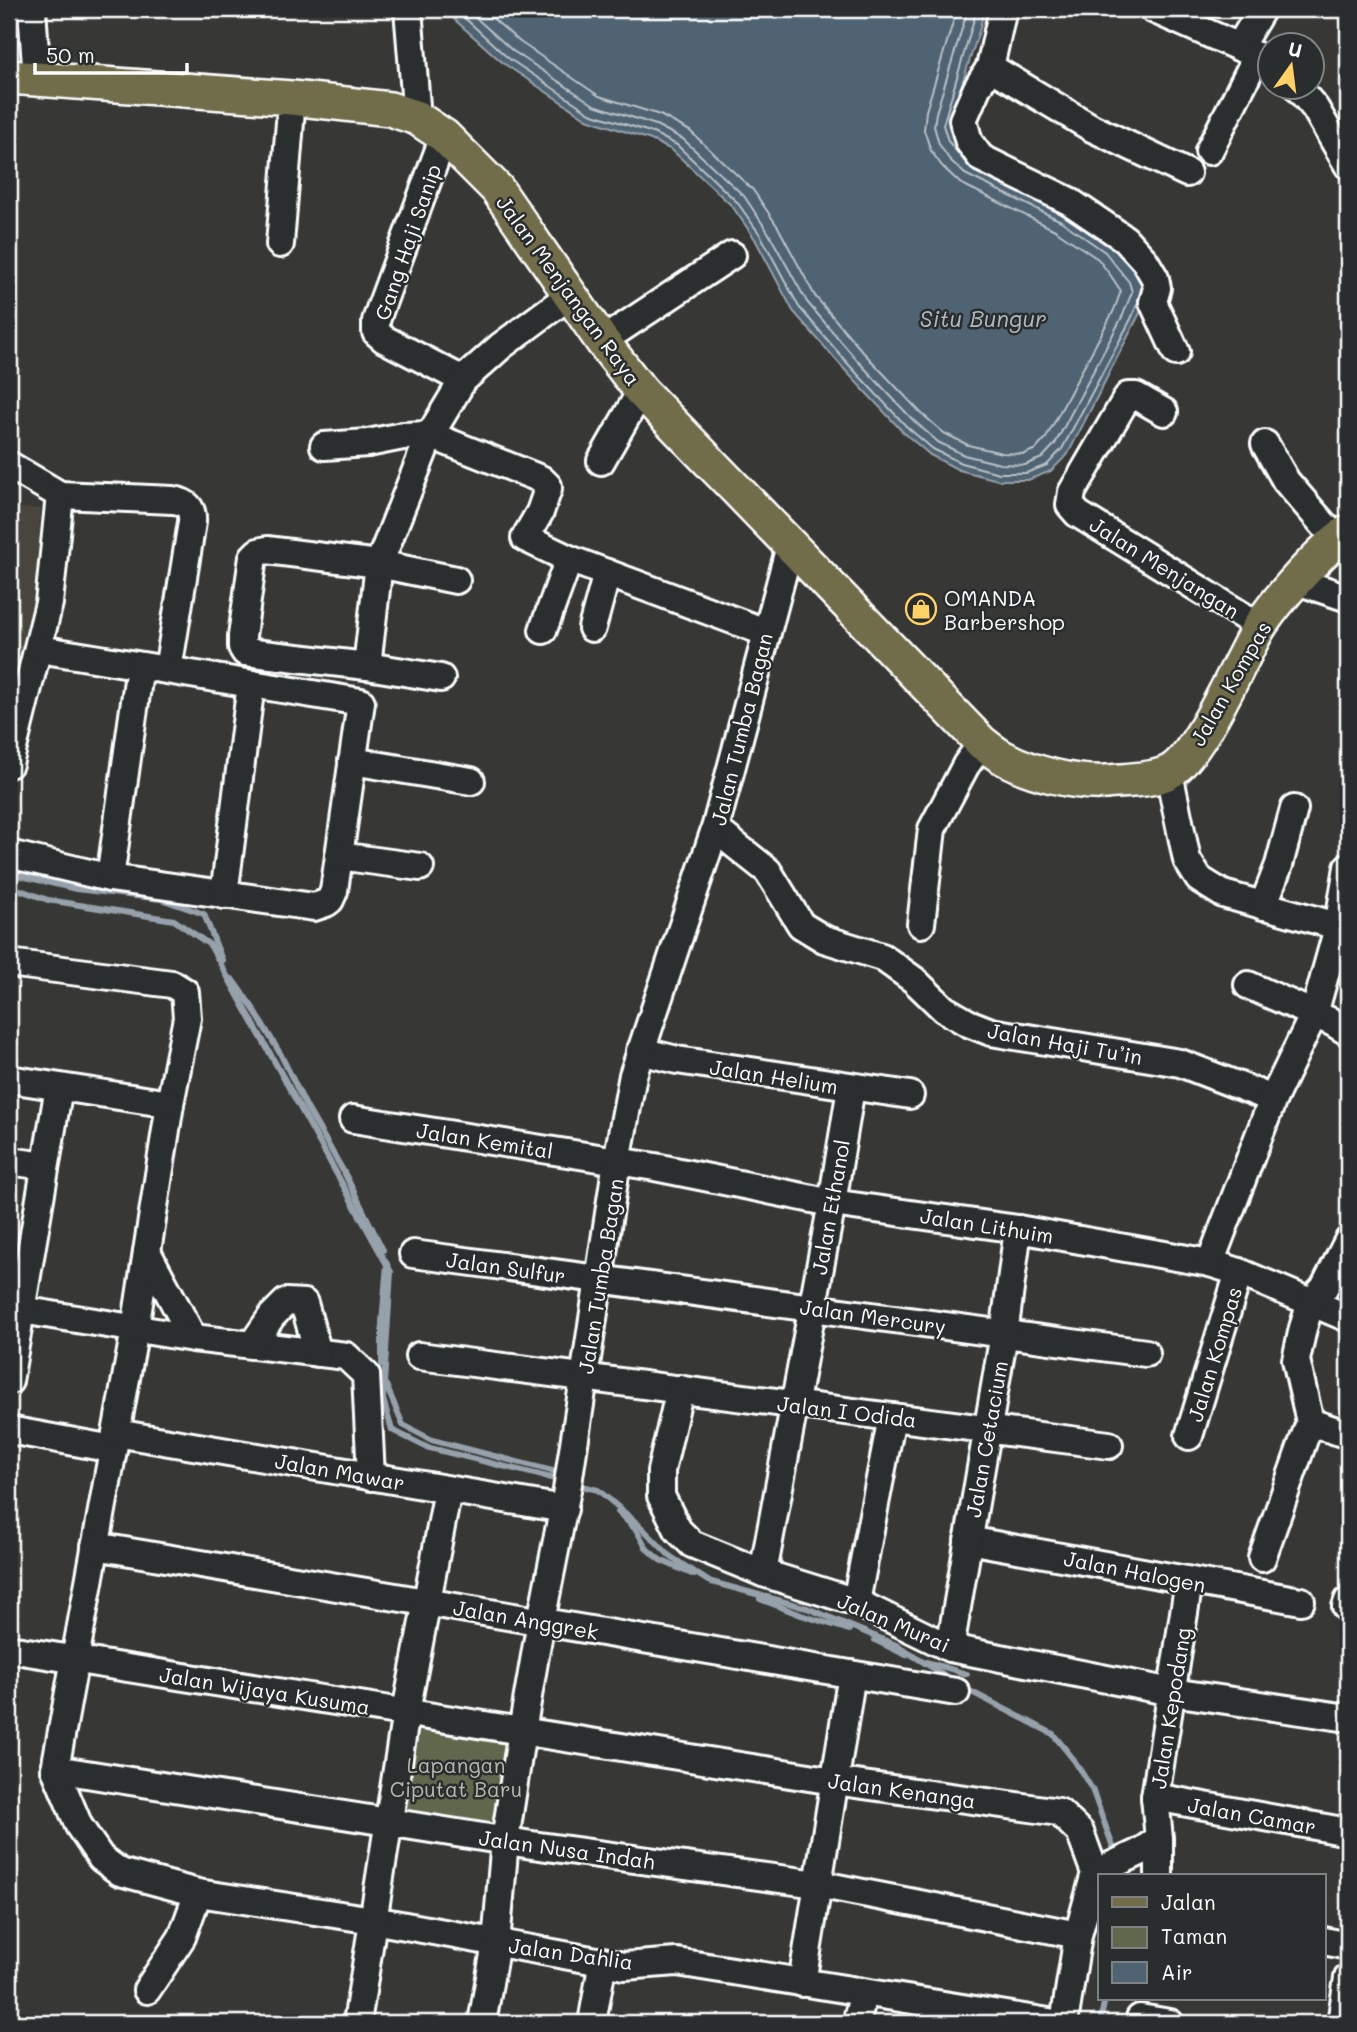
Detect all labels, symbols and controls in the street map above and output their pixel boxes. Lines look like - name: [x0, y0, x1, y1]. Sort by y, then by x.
- scale bar: [35, 32, 187, 76]
- north arrow: [1256, 32, 1326, 102]
- text: U: [1286, 35, 1305, 63]
- text: 50 m: [46, 41, 95, 68]
- street label: Gang Haji Sanip: [368, 160, 446, 324]
- street label: Jalan Menjangan Raya: [491, 190, 647, 390]
- water label: Situ Bungur: [919, 303, 1047, 333]
- street label: Jalan Menjangan: [1085, 510, 1245, 624]
- place label: OMANDA Barbershop: [944, 584, 1065, 635]
- shop icon: OMANDA Barbershop: [904, 592, 938, 626]
- street label: Jalan Kompas: [1183, 616, 1277, 750]
- street label: Jalan Tumba Bagan: [704, 630, 778, 828]
- street label: Jalan Haji Tu’in: [986, 1016, 1144, 1070]
- street label: Jalan Helium: [708, 1053, 840, 1099]
- street label: Jalan Kemital: [415, 1116, 555, 1164]
- street label: Jalan Ethanol: [805, 1137, 855, 1277]
- street label: Jalan Tumba Bagan: [571, 1176, 629, 1376]
- street label: Jalan Lithuim: [918, 1201, 1056, 1249]
- street label: Jalan Sulfur: [445, 1245, 567, 1289]
- street label: Jalan Kompas: [1181, 1283, 1247, 1425]
- street label: Jalan Mercury: [798, 1292, 948, 1340]
- street label: Jalan Cetacium: [959, 1359, 1013, 1519]
- street label: Jalan I Odida: [776, 1389, 918, 1433]
- street label: Jalan Mawar: [273, 1446, 407, 1496]
- street label: Jalan Halogen: [1062, 1544, 1208, 1598]
- street label: Jalan Murai: [834, 1586, 954, 1658]
- street label: Jalan Anggrek: [451, 1593, 601, 1645]
- street label: Jalan Kepodang: [1144, 1626, 1196, 1790]
- street label: Jalan Wijaya Kusuma: [158, 1660, 372, 1720]
- park label: Lapangan Ciputat Baru: [390, 1751, 522, 1802]
- street label: Jalan Kenanga: [827, 1766, 977, 1814]
- street label: Jalan Camar: [1186, 1790, 1318, 1840]
- street label: Jalan Nusa Indah: [477, 1823, 657, 1875]
- legend: [1098, 1874, 1326, 2000]
- text: Jalan: [1161, 1888, 1216, 1915]
- text: Taman: [1161, 1922, 1227, 1949]
- street label: Jalan Dahlia: [507, 1931, 635, 1975]
- text: Air: [1161, 1958, 1193, 1985]

